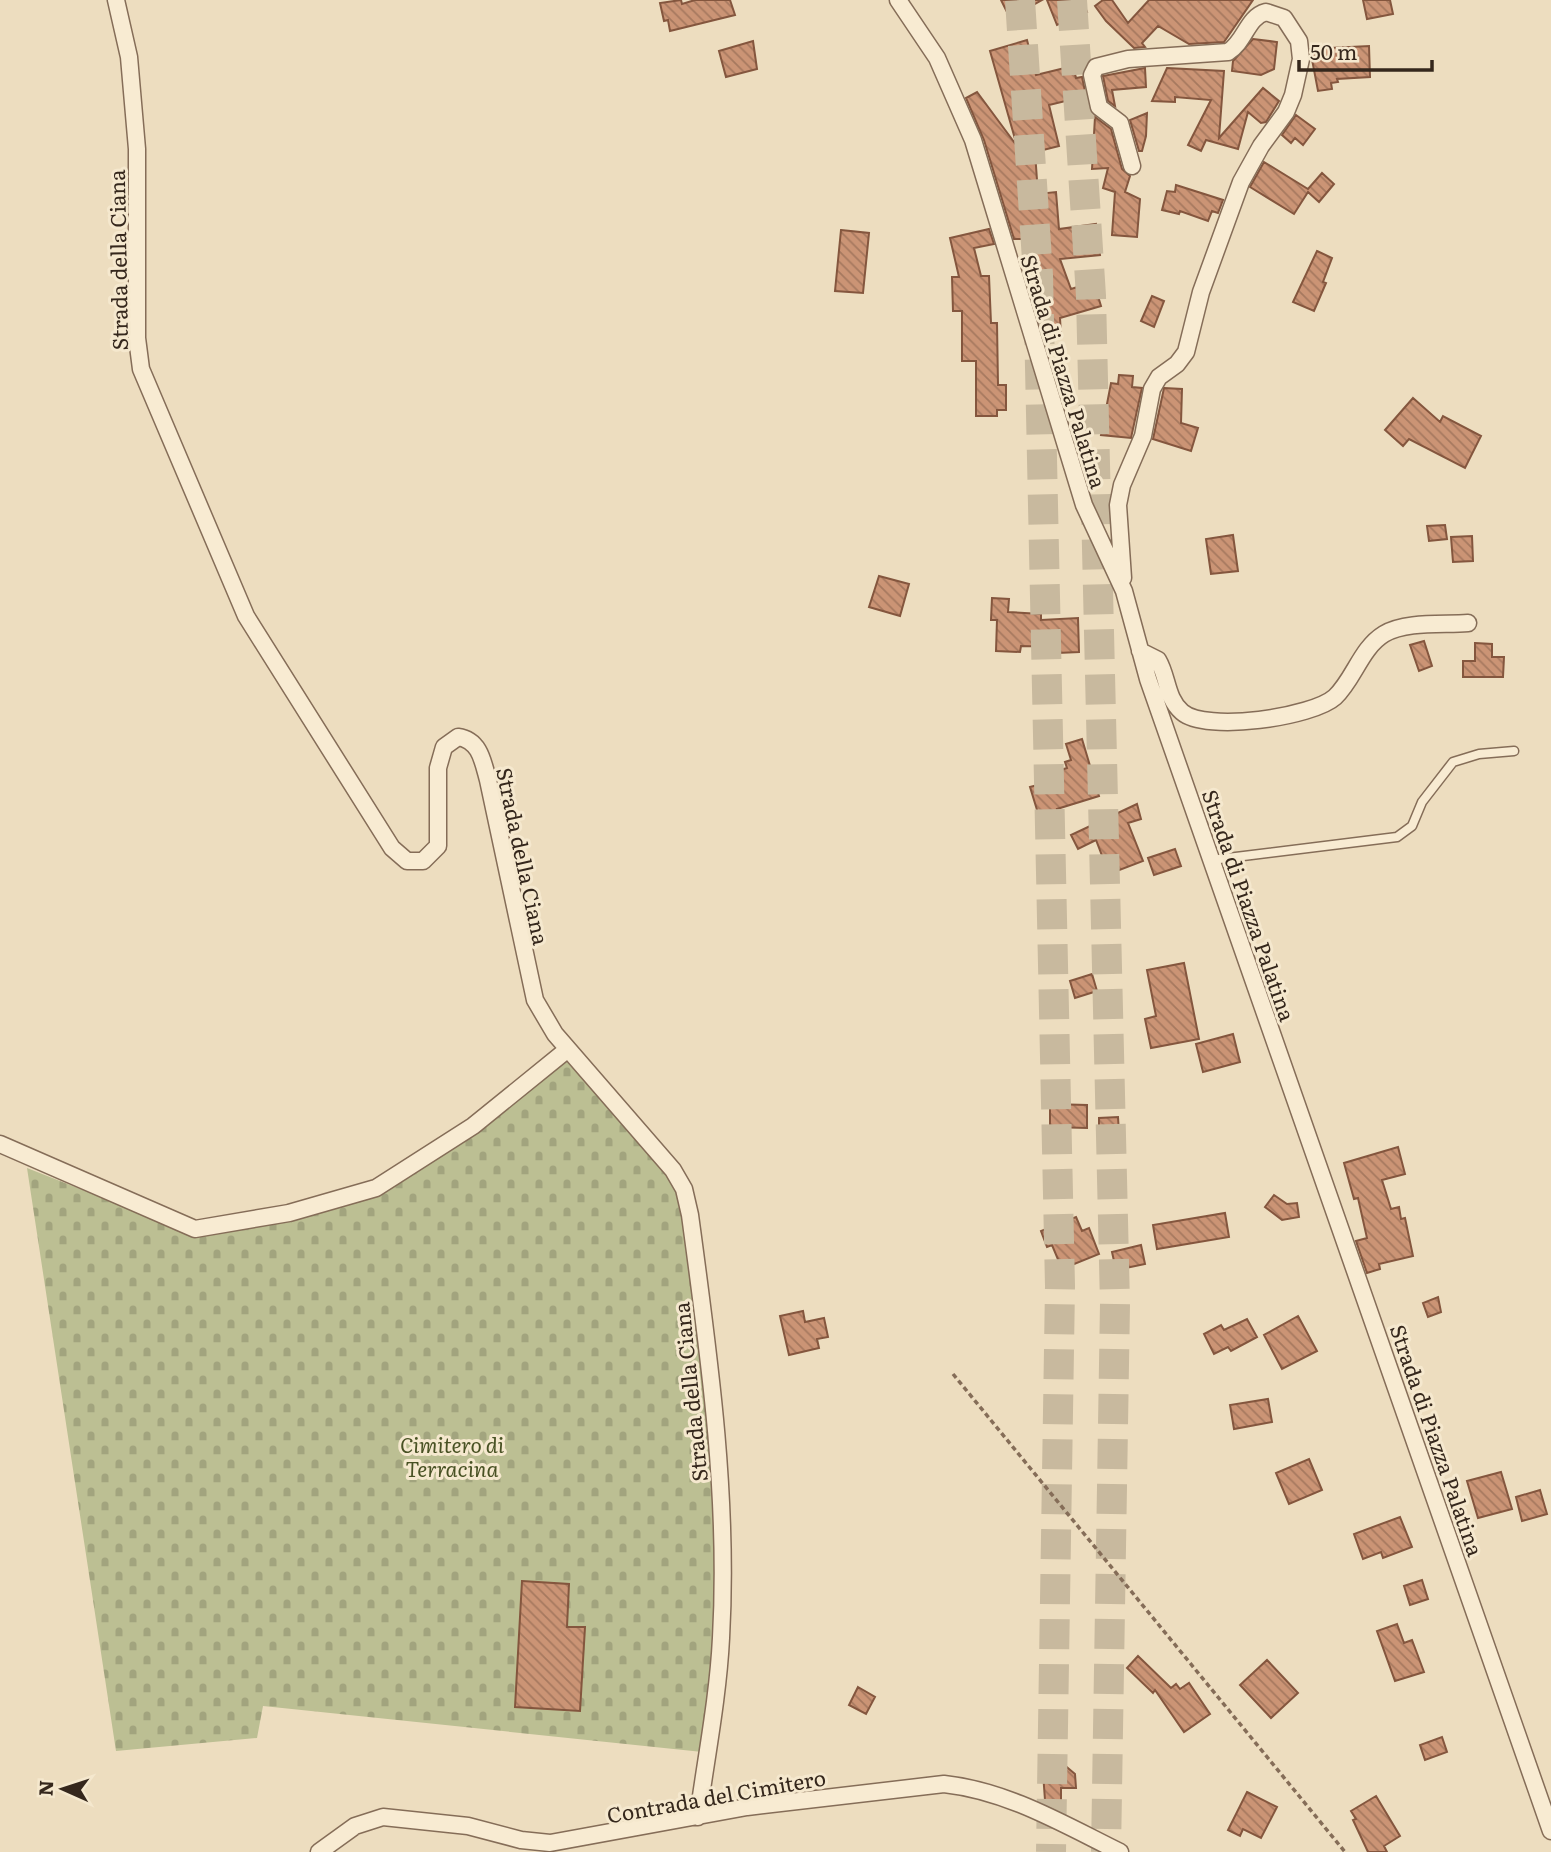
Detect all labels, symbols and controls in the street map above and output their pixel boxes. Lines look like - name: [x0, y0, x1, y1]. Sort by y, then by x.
- scale bar: [1299, 28, 1432, 72]
- text: 50 m: [1310, 35, 1357, 66]
- street label: Strada della Ciana: [100, 169, 134, 351]
- street label: Strada di Piazza Palatina: [1015, 250, 1116, 492]
- street label: Strada della Ciana: [490, 764, 558, 948]
- street label: Strada di Piazza Palatina: [1196, 785, 1304, 1026]
- street label: Strada della Ciana: [664, 1300, 714, 1483]
- street label: Strada di Piazza Palatina: [1384, 1320, 1492, 1561]
- park label: Cimitero di Terracina: [400, 1428, 505, 1483]
- north arrow: [28, 1754, 98, 1824]
- street label: Contrada del Cimitero: [604, 1760, 828, 1830]
- text: N: [31, 1779, 59, 1797]

